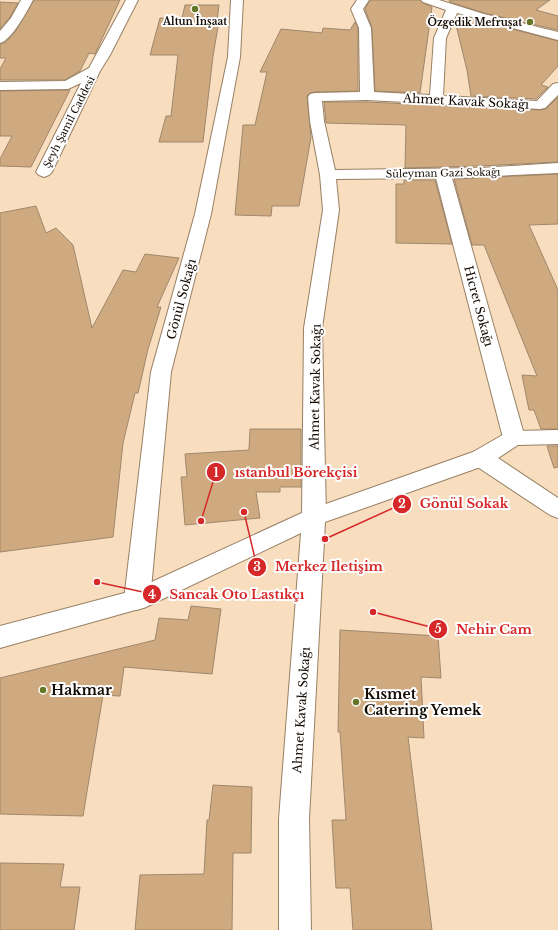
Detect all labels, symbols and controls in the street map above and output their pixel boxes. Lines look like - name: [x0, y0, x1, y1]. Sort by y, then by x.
- marker: Altun İnşaat: [190, 4, 200, 14]
- place label: Altun İnşaat: [162, 13, 227, 28]
- place label: Özgedik Mefruşat: [428, 14, 522, 29]
- marker: Özgedik Mefruşat: [525, 17, 535, 27]
- street label: Şeyh Şamil Caddesi: [40, 73, 98, 170]
- street label: Ahmet Kavak Sokağı: [401, 90, 530, 112]
- street label: Süleyman Gazi Sokağı: [386, 165, 501, 180]
- street label: Gönül Sokağı: [163, 257, 199, 341]
- street label: Hicret Sokağı: [461, 264, 497, 348]
- street label: Ahmet Kavak Sokağı: [306, 324, 324, 451]
- callout: ıstanbul Börekçisi: [206, 460, 365, 485]
- text: ıstanbul Börekçisi: [235, 464, 358, 481]
- text: 1: [213, 465, 219, 480]
- callout: Gönül Sokak: [392, 491, 516, 516]
- text: Gönül Sokak: [420, 495, 509, 512]
- text: 2: [398, 496, 406, 511]
- callout: Merkez Iletişim: [247, 554, 391, 579]
- text: Merkez Iletişim: [275, 558, 384, 575]
- text: 3: [253, 559, 261, 574]
- callout: Sancak Oto Lastıkçı: [142, 582, 313, 607]
- text: Sancak Oto Lastıkçı: [170, 586, 305, 603]
- text: 4: [148, 587, 156, 602]
- callout: Nehir Cam: [428, 617, 540, 642]
- text: 5: [434, 621, 442, 636]
- text: Nehir Cam: [456, 621, 532, 638]
- street label: Ahmet Kavak Sokağı: [289, 646, 313, 775]
- place label: Hakmar: [51, 681, 112, 699]
- marker: Hakmar: [38, 685, 48, 695]
- place label: Kısmet Catering Yemek: [364, 685, 482, 719]
- marker: Kısmet Catering Yemek: [351, 697, 361, 707]

